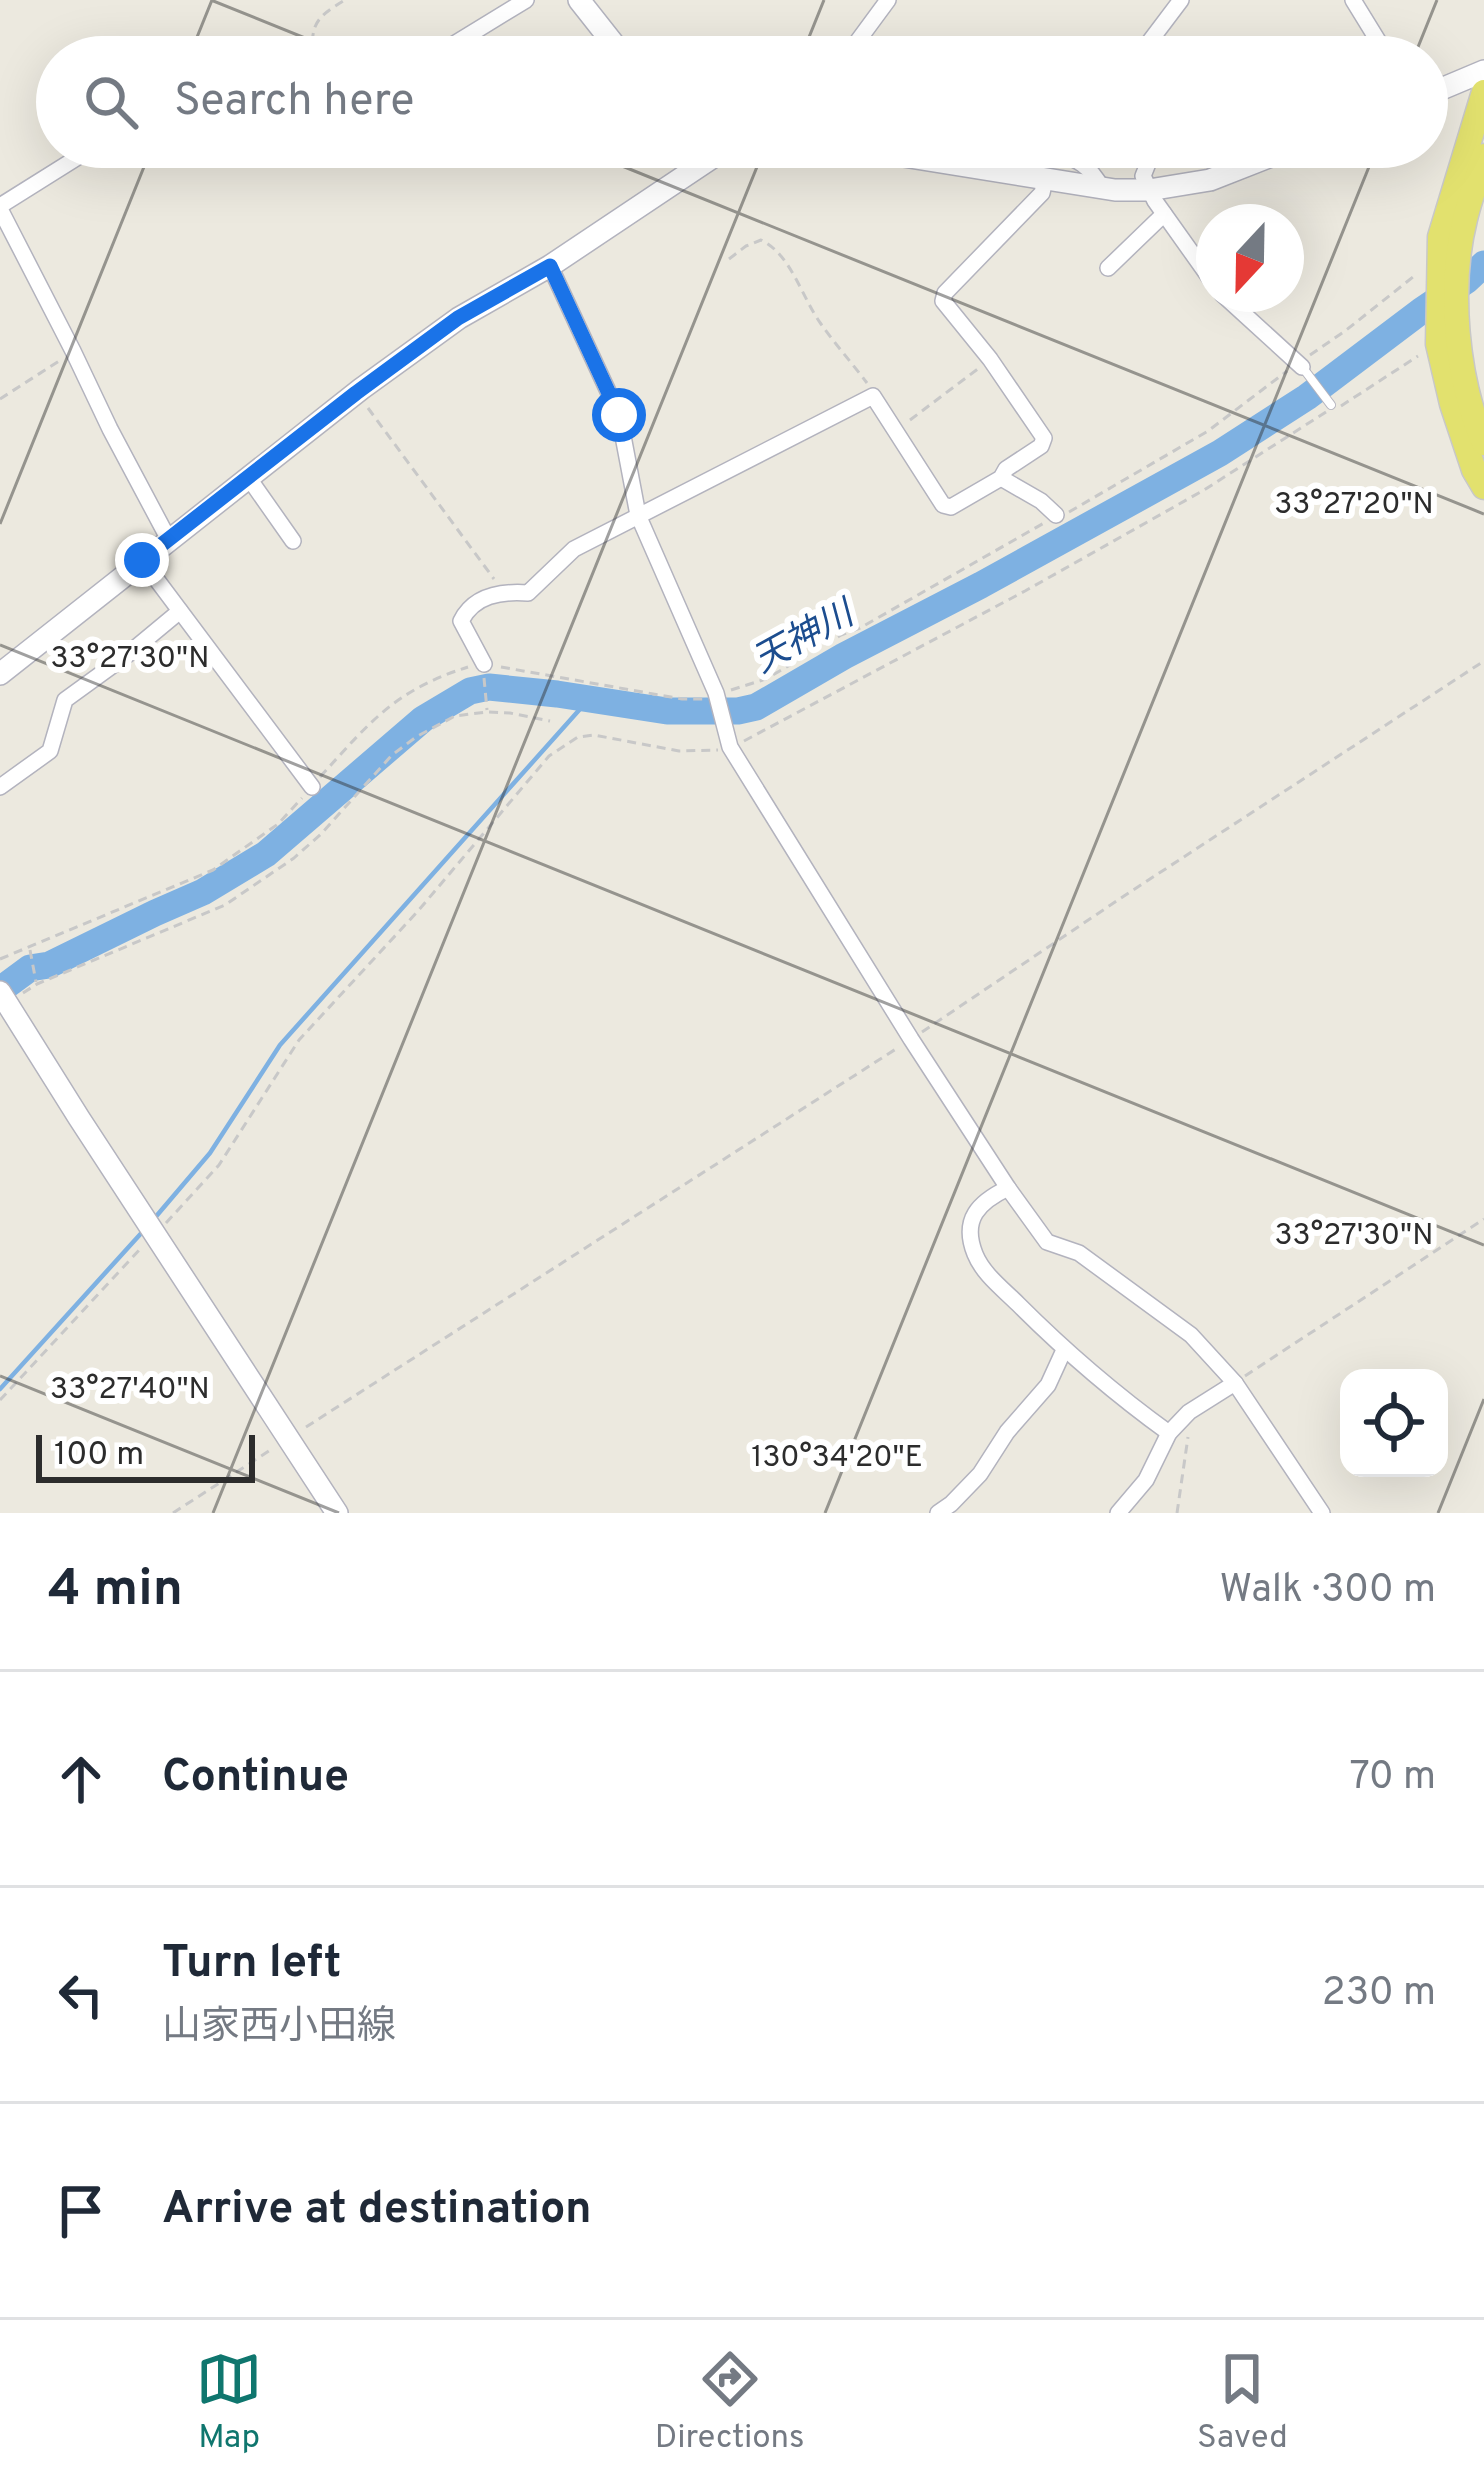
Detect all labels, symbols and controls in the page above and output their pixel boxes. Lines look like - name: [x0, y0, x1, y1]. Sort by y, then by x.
- search box: [36, 36, 1448, 168]
- icon: search: [78, 69, 144, 135]
- text: Search here: [174, 74, 414, 131]
- north arrow: [1196, 204, 1304, 312]
- route start: [592, 388, 646, 442]
- text: 33°27'20"N: [1274, 487, 1434, 524]
- route end: [115, 533, 169, 587]
- water label: 天神川: [746, 591, 866, 685]
- text: 33°27'30"N: [51, 641, 209, 678]
- text: 33°27'30"N: [1275, 1218, 1433, 1255]
- map controls: [1340, 1369, 1448, 1477]
- button: locate: [1340, 1369, 1448, 1477]
- text: 33°27'40"N: [50, 1372, 210, 1409]
- scale bar: [36, 1429, 255, 1482]
- text: 100 m: [54, 1435, 144, 1477]
- text: 130°34'20"E: [751, 1440, 923, 1477]
- text: 4 min: [48, 1559, 183, 1624]
- text: Walk · 300 m: [1219, 1567, 1436, 1616]
- icon: ahead: [48, 1746, 114, 1812]
- text: Continue: [162, 1750, 349, 1807]
- text: 70 m: [1350, 1754, 1436, 1803]
- text: Turn left: [162, 1936, 341, 1993]
- icon: left: [48, 1962, 114, 2028]
- text: 230 m: [1322, 1970, 1436, 2019]
- text: 山家西小田線: [162, 2004, 396, 2053]
- icon: arrive: [48, 2178, 114, 2244]
- text: Arrive at destination: [162, 2182, 592, 2239]
- tab: Map: [196, 2346, 262, 2460]
- tab: Directions: [655, 2346, 805, 2460]
- tab: Saved: [1197, 2346, 1288, 2460]

